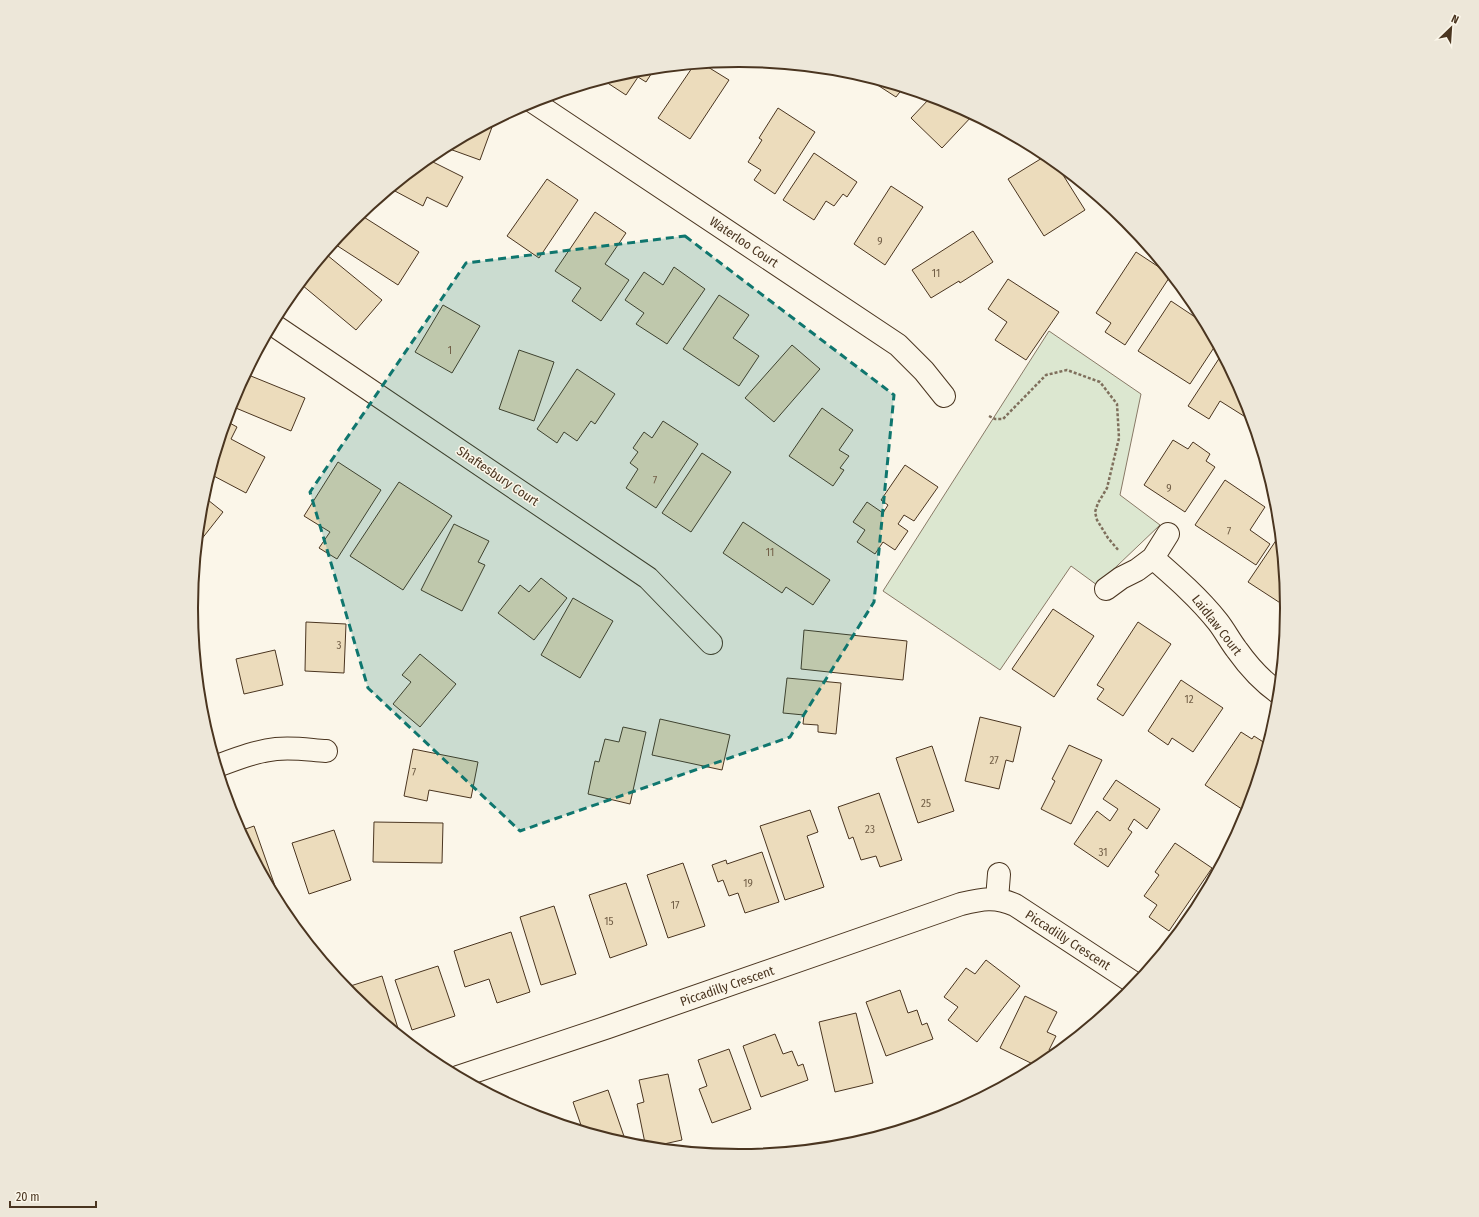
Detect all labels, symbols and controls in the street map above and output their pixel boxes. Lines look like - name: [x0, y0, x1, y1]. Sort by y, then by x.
- north arrow: [1431, 8, 1471, 48]
- text: N: [1449, 12, 1461, 27]
- street label: Waterloo Court: [707, 214, 782, 271]
- house number: 9: [877, 235, 883, 248]
- house number: 11: [932, 267, 940, 280]
- house number: 1: [448, 344, 452, 357]
- street label: Shaftesbury Court: [454, 443, 542, 509]
- house number: 7: [653, 474, 658, 487]
- house number: 9: [1166, 482, 1172, 495]
- house number: 7: [1227, 525, 1232, 538]
- house number: 11: [766, 546, 774, 559]
- street label: Laidlaw Court: [1189, 592, 1246, 659]
- house number: 3: [337, 639, 342, 652]
- house number: 12: [1184, 693, 1194, 706]
- house number: 27: [989, 754, 999, 767]
- house number: 7: [412, 766, 417, 779]
- house number: 25: [921, 797, 931, 810]
- house number: 23: [865, 823, 875, 836]
- house number: 31: [1099, 846, 1108, 859]
- house number: 19: [743, 877, 753, 890]
- house number: 17: [671, 899, 680, 912]
- street label: Piccadilly Crescent: [1023, 907, 1114, 973]
- house number: 15: [604, 915, 614, 928]
- street label: Piccadilly Crescent: [678, 963, 777, 1009]
- scale bar: [10, 1183, 96, 1209]
- text: 20 m: [16, 1190, 40, 1204]

